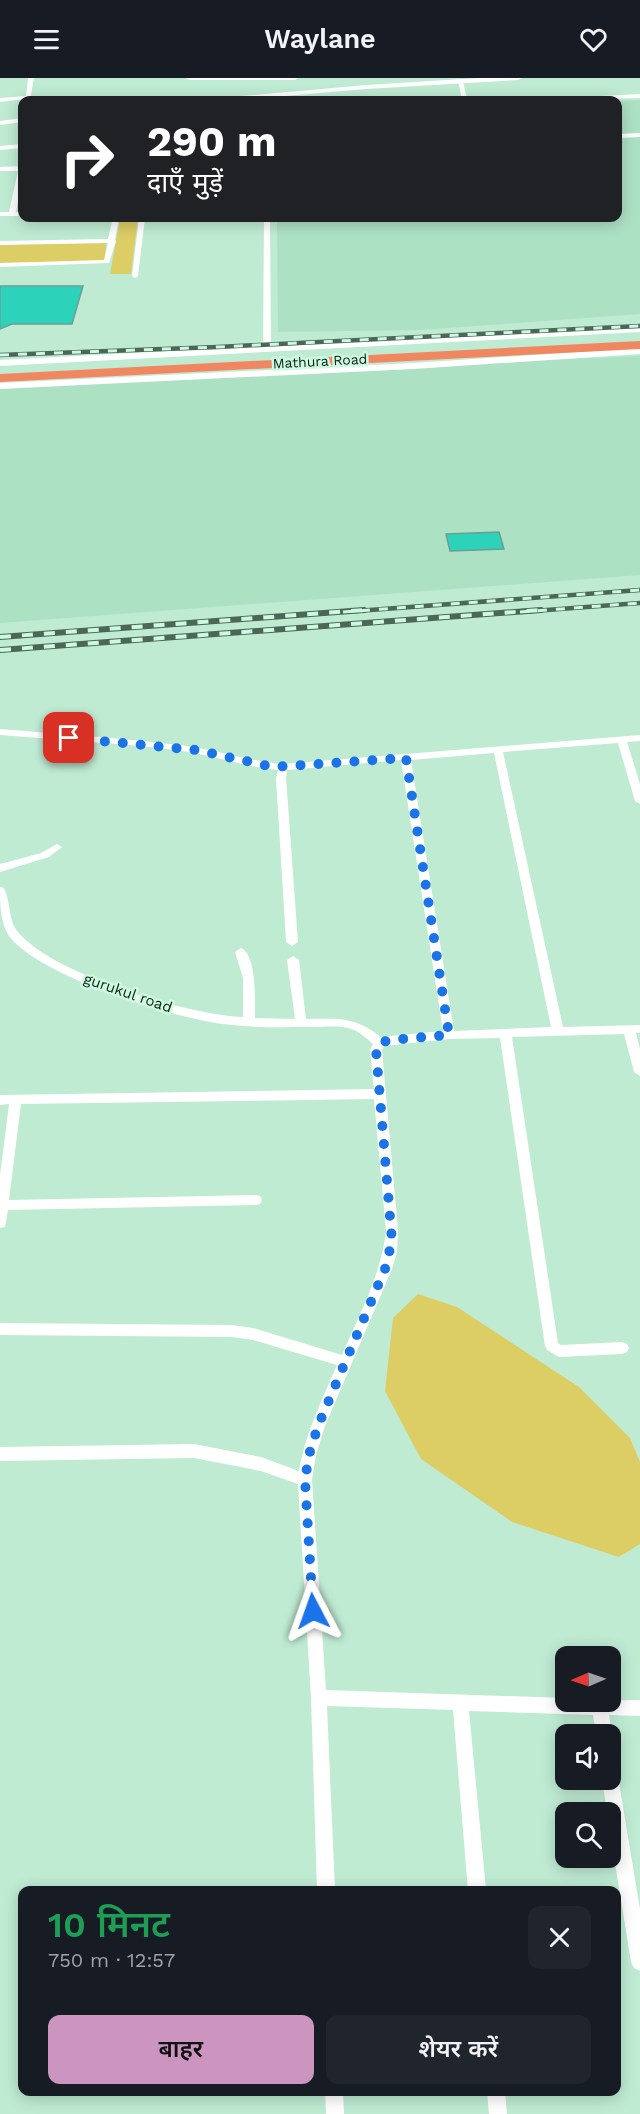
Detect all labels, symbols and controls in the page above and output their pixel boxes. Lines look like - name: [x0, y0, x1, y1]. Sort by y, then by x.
- icon: menu: [30, 23, 63, 56]
- text: Waylane: [264, 23, 376, 55]
- icon: heart: [577, 23, 610, 56]
- text: 290 m: [147, 117, 277, 166]
- icon: right: [48, 120, 126, 198]
- text: दाएँ मुड़ें: [147, 167, 223, 199]
- street label: Mathura Road: [272, 351, 368, 371]
- pin: [43, 712, 94, 763]
- icon: arrive: [52, 721, 85, 754]
- street label: gurukul road: [81, 969, 175, 1017]
- position arrow: [281, 1579, 345, 1643]
- north arrow: [555, 1646, 621, 1712]
- map controls: [555, 1646, 621, 1868]
- button: sound: [555, 1724, 621, 1790]
- button: search: [555, 1802, 621, 1868]
- text: 10 मिनट: [48, 1904, 170, 1946]
- button: close: [528, 1906, 591, 1969]
- text: 750 m · 12:57: [48, 1948, 175, 1972]
- button: बाहर: [48, 2015, 314, 2084]
- button: शेयर करें: [326, 2015, 591, 2084]

